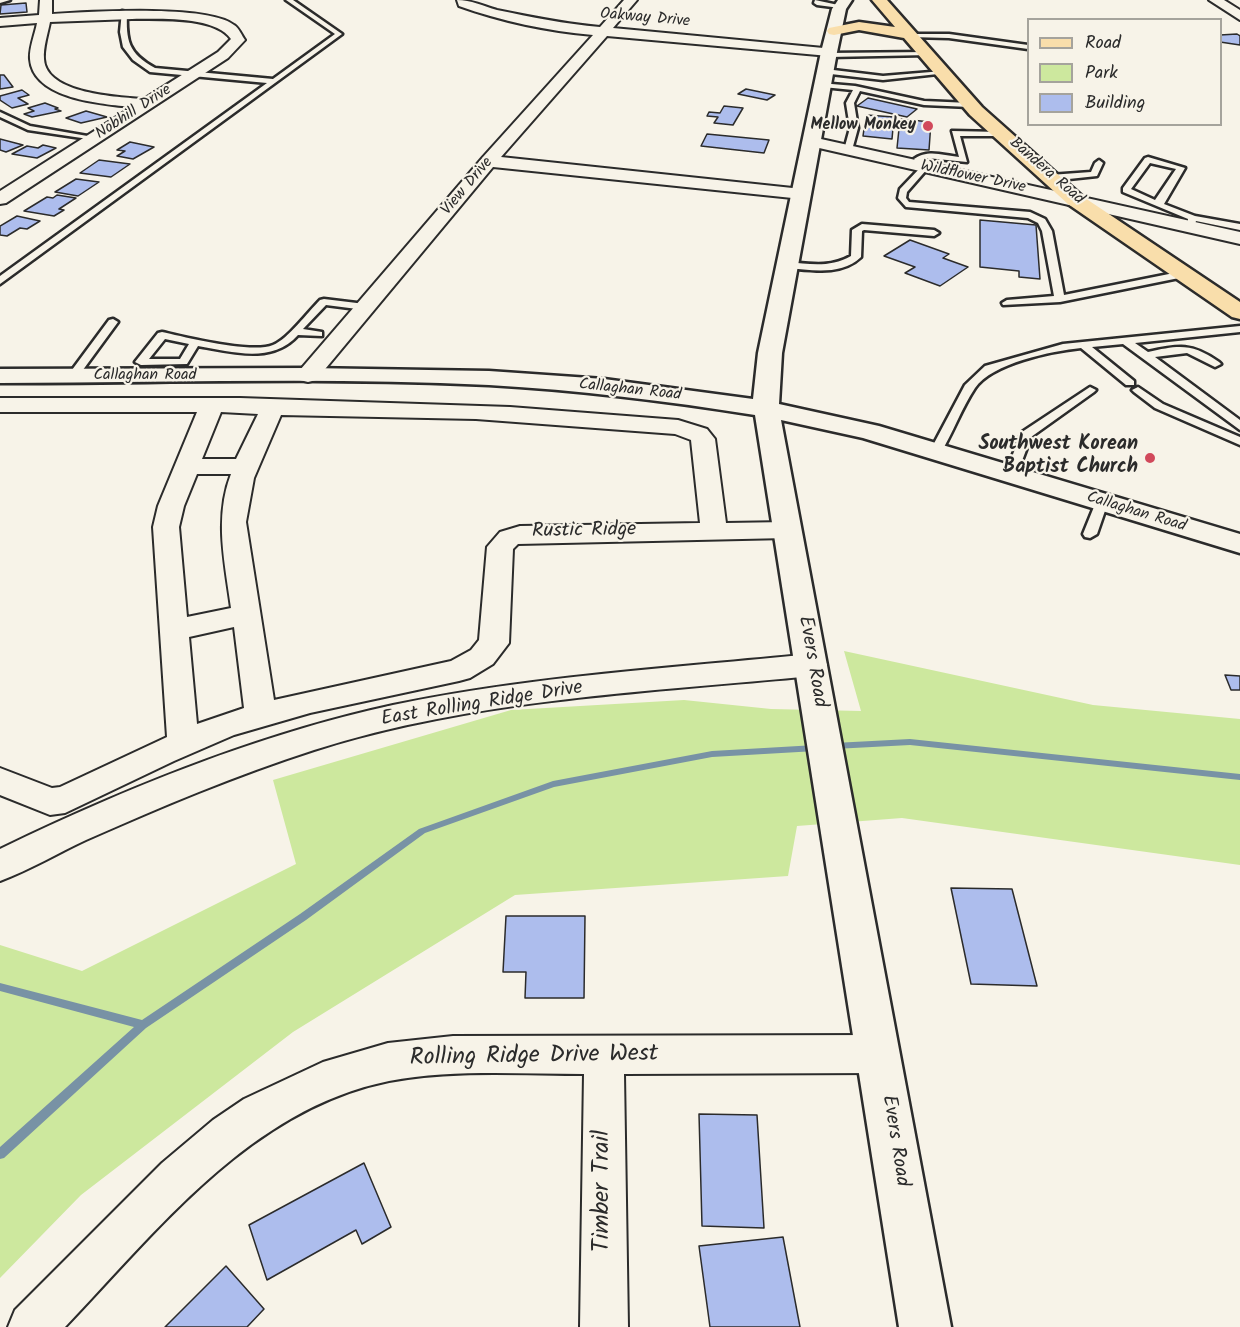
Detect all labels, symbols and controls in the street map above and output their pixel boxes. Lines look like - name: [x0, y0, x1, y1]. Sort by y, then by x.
- street label: Oakway Drive: [599, 5, 691, 33]
- legend: [1027, 18, 1222, 126]
- text: Road: [1085, 29, 1121, 58]
- text: Park: [1085, 59, 1118, 88]
- street label: Nobhill Drive: [93, 81, 175, 145]
- text: Building: [1085, 89, 1145, 118]
- place label: Mellow Monkey: [810, 116, 916, 136]
- marker: Mellow Monkey: [921, 119, 935, 133]
- street label: Bandera Road: [1005, 134, 1087, 210]
- street label: View Drive: [438, 154, 498, 220]
- street label: Wildflower Drive: [919, 157, 1027, 199]
- street label: Callaghan Road: [93, 366, 197, 386]
- street label: Callaghan Road: [578, 376, 682, 406]
- place label: Southwest Korean Baptist Church: [978, 434, 1138, 481]
- marker: Southwest Korean Baptist Church: [1143, 451, 1157, 465]
- street label: Callaghan Road: [1084, 489, 1188, 537]
- street label: Rustic Ridge: [532, 519, 636, 545]
- street label: Evers Road: [791, 614, 831, 710]
- street label: East Rolling Ridge Drive: [380, 677, 584, 733]
- street label: Rolling Ridge Drive West: [410, 1041, 658, 1075]
- street label: Evers Road: [875, 1093, 913, 1189]
- street label: Timber Trail: [590, 1130, 618, 1252]

